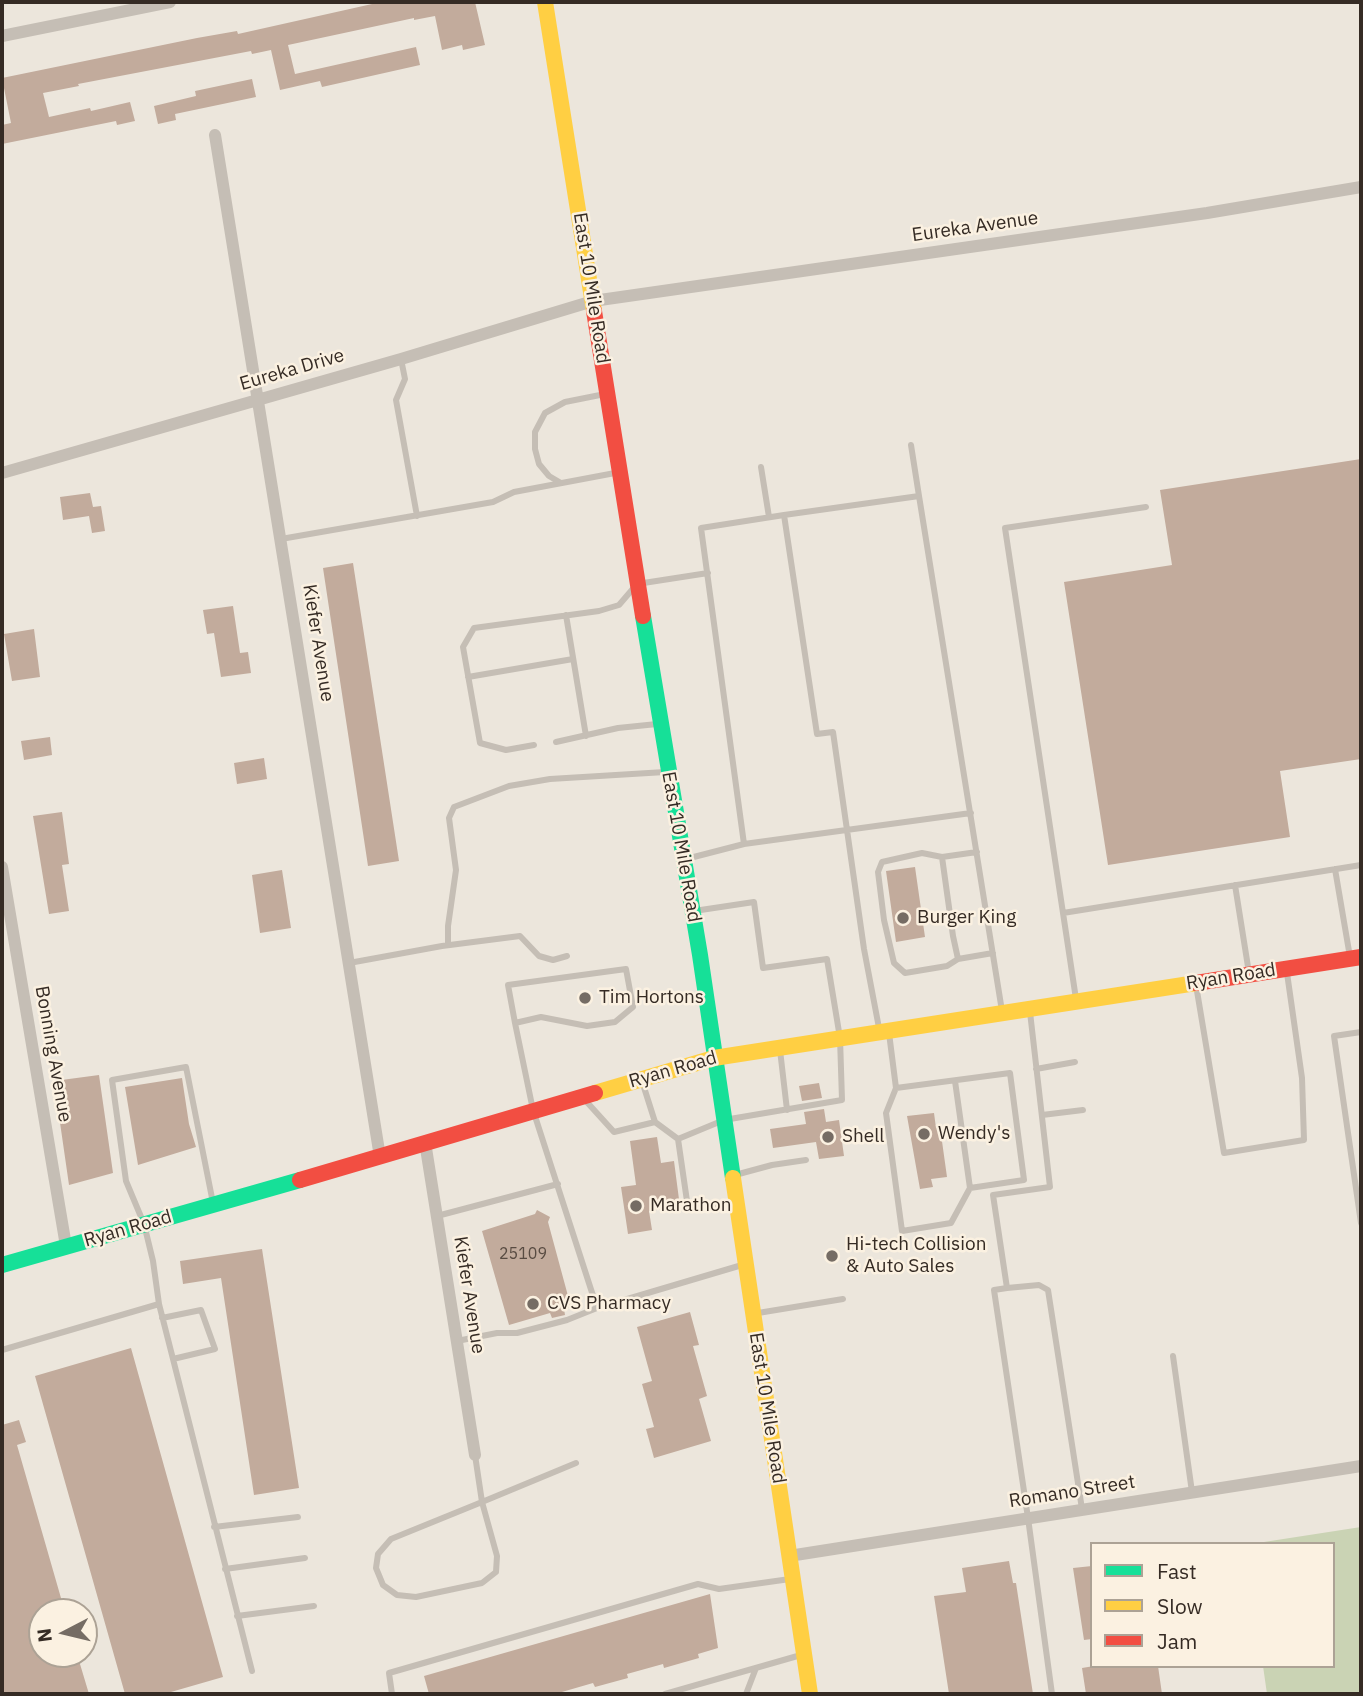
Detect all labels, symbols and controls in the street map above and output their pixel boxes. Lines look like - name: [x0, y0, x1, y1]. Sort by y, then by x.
- street label: Eureka Avenue: [910, 207, 1040, 247]
- street label: East 10 Mile Road: [568, 211, 614, 365]
- street label: Eureka Drive: [237, 344, 347, 396]
- street label: Kiefer Avenue: [297, 583, 339, 703]
- street label: East 10 Mile Road: [657, 770, 705, 924]
- place label: Burger King: [917, 907, 1016, 929]
- marker: Burger King: [895, 910, 911, 926]
- street label: Ryan Road: [1185, 959, 1277, 995]
- street label: Bonning Avenue: [30, 984, 76, 1124]
- place label: Tim Hortons: [599, 987, 704, 1009]
- marker: Tim Hortons: [577, 990, 593, 1006]
- street label: Ryan Road: [626, 1047, 720, 1093]
- place label: Wendy's: [938, 1123, 1011, 1145]
- place label: Shell: [842, 1126, 885, 1148]
- marker: Wendy's: [916, 1126, 932, 1142]
- marker: Shell: [820, 1129, 836, 1145]
- place label: Marathon: [650, 1195, 732, 1217]
- marker: Marathon: [628, 1198, 644, 1214]
- street label: Ryan Road: [81, 1206, 175, 1252]
- place label: Hi-tech Collision & Auto Sales: [846, 1234, 986, 1278]
- street label: Kiefer Avenue: [448, 1235, 490, 1355]
- house number: 25109: [499, 1244, 547, 1264]
- marker: Hi-tech Collision & Auto Sales: [824, 1248, 840, 1264]
- place label: CVS Pharmacy: [547, 1293, 671, 1315]
- marker: CVS Pharmacy: [525, 1296, 541, 1312]
- street label: East 10 Mile Road: [744, 1331, 790, 1485]
- street label: Romano Street: [1007, 1471, 1137, 1513]
- legend: [1090, 1542, 1335, 1668]
- text: Fast: [1157, 1557, 1197, 1585]
- text: Slow: [1157, 1592, 1203, 1620]
- north arrow: [28, 1598, 98, 1668]
- text: N: [31, 1627, 57, 1644]
- text: Jam: [1157, 1627, 1197, 1655]

